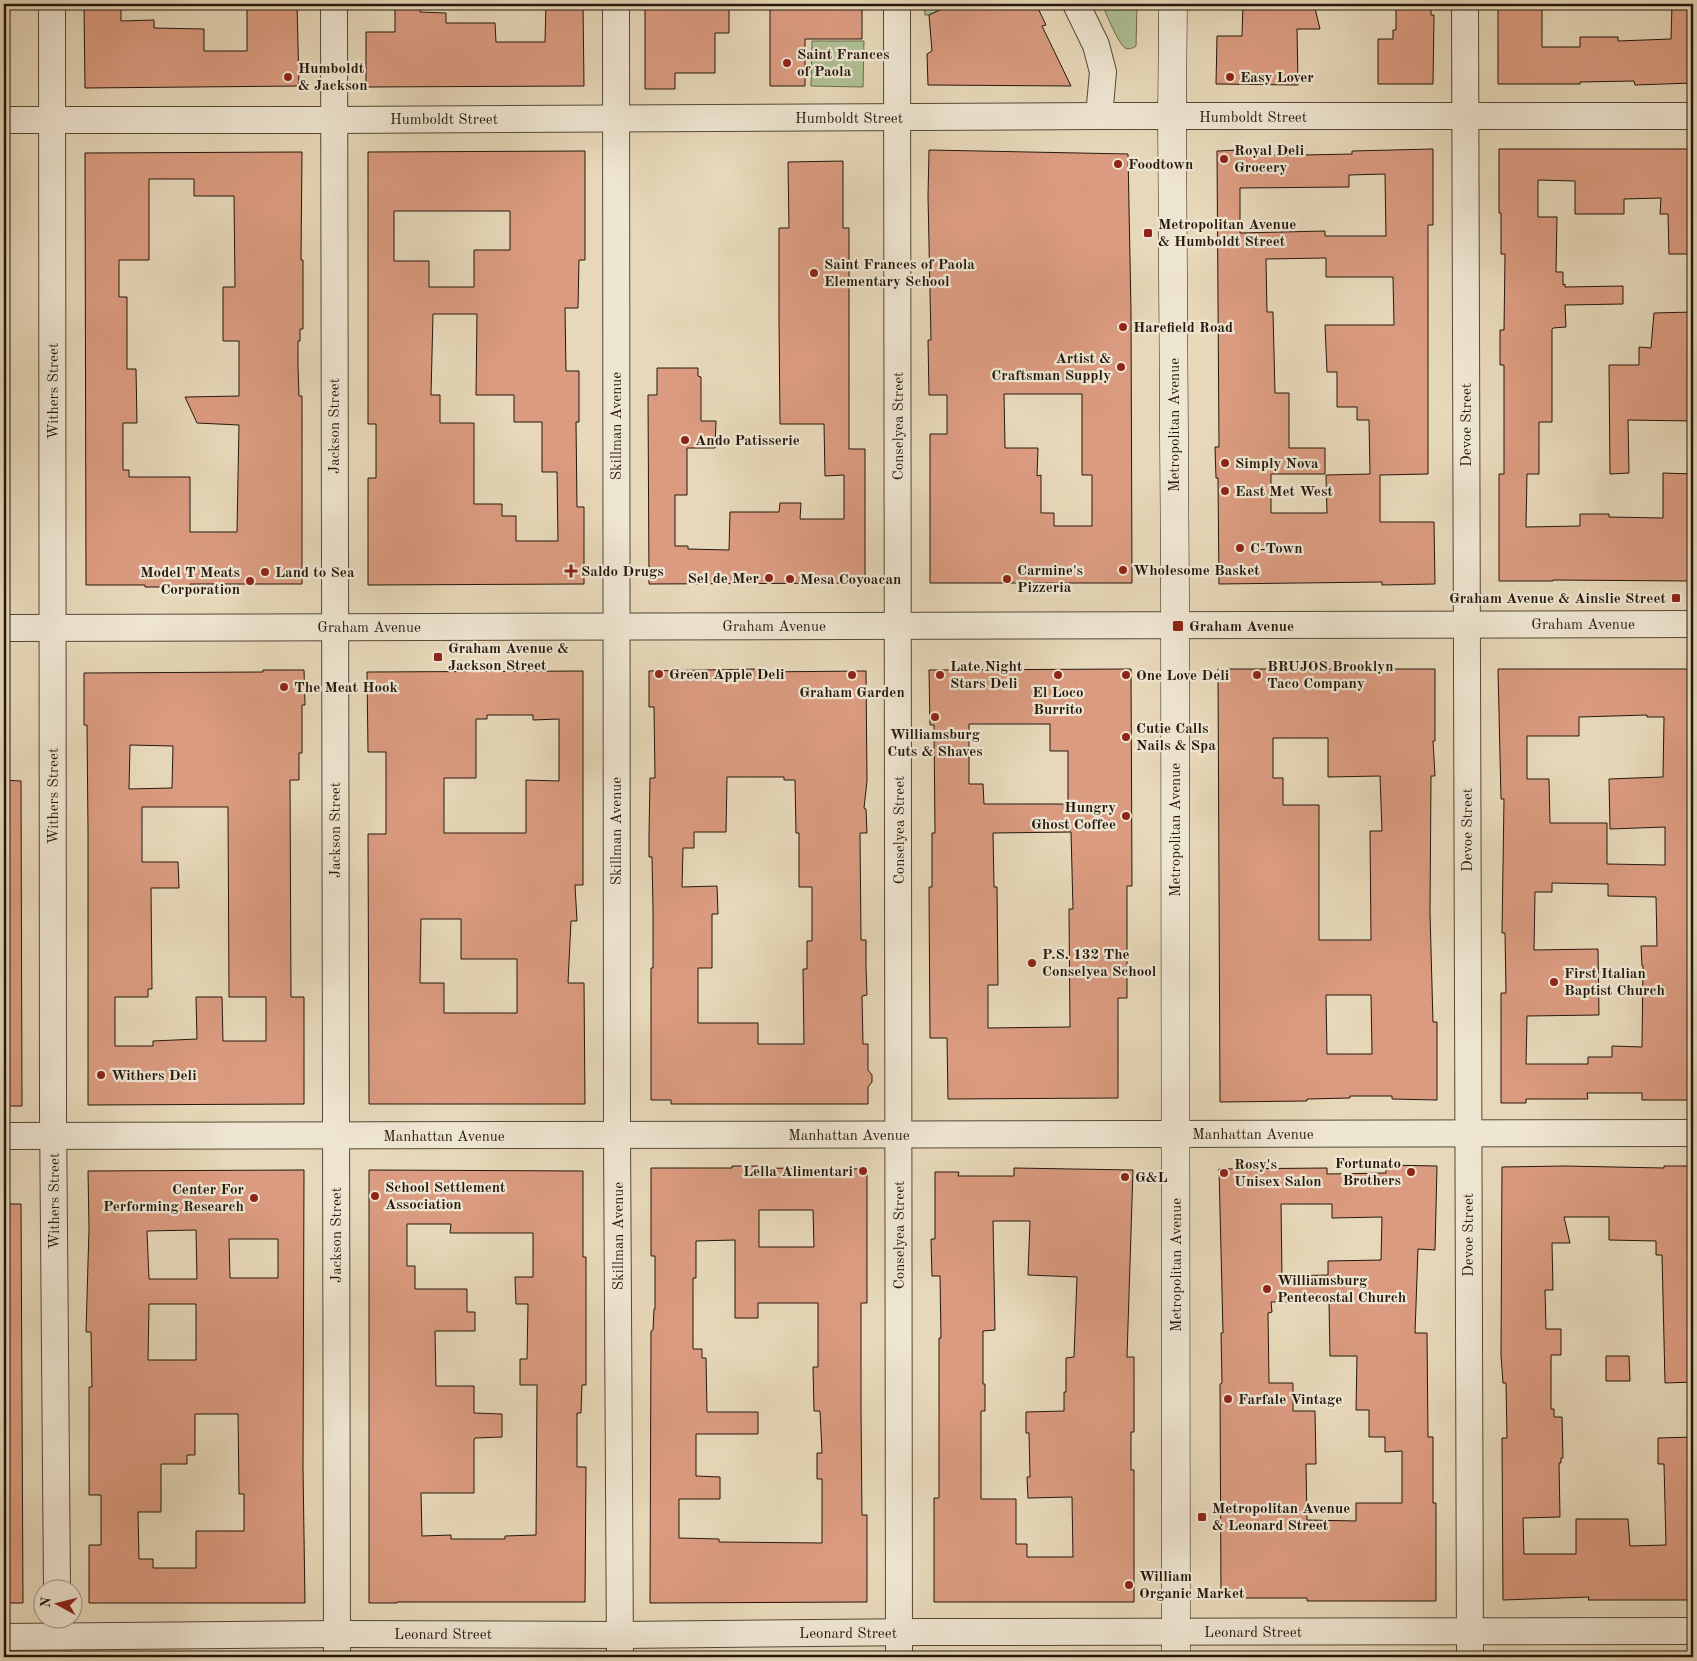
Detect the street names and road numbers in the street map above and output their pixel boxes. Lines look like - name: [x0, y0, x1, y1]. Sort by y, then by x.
- street label: Humboldt Street: [1199, 111, 1307, 126]
- street label: Humboldt Street: [795, 112, 903, 127]
- street label: Humboldt Street: [390, 113, 498, 128]
- street label: Withers Street: [47, 343, 62, 439]
- street label: Metropolitan Avenue: [1168, 358, 1183, 492]
- street label: Skillman Avenue: [610, 372, 625, 480]
- street label: Conselyea Street: [892, 372, 907, 480]
- street label: Jackson Street: [328, 378, 343, 474]
- street label: Devoe Street: [1460, 383, 1475, 467]
- street label: Graham Avenue: [1531, 618, 1635, 633]
- street label: Graham Avenue: [722, 620, 826, 635]
- street label: Graham Avenue: [317, 621, 421, 636]
- street label: Withers Street: [47, 748, 62, 844]
- street label: Metropolitan Avenue: [1169, 763, 1184, 897]
- street label: Conselyea Street: [893, 776, 908, 884]
- street label: Skillman Avenue: [610, 777, 625, 885]
- street label: Jackson Street: [329, 782, 344, 878]
- street label: Devoe Street: [1461, 788, 1476, 872]
- street label: Manhattan Avenue: [1192, 1128, 1314, 1143]
- street label: Manhattan Avenue: [788, 1129, 910, 1144]
- street label: Manhattan Avenue: [383, 1130, 505, 1145]
- street label: Withers Street: [48, 1153, 63, 1249]
- street label: Conselyea Street: [893, 1181, 908, 1289]
- street label: Skillman Avenue: [612, 1182, 627, 1290]
- street label: Jackson Street: [330, 1187, 345, 1283]
- street label: Devoe Street: [1462, 1193, 1477, 1277]
- street label: Metropolitan Avenue: [1170, 1198, 1185, 1332]
- street label: Leonard Street: [1204, 1626, 1302, 1641]
- street label: Leonard Street: [799, 1627, 897, 1642]
- street label: Leonard Street: [394, 1628, 492, 1643]

